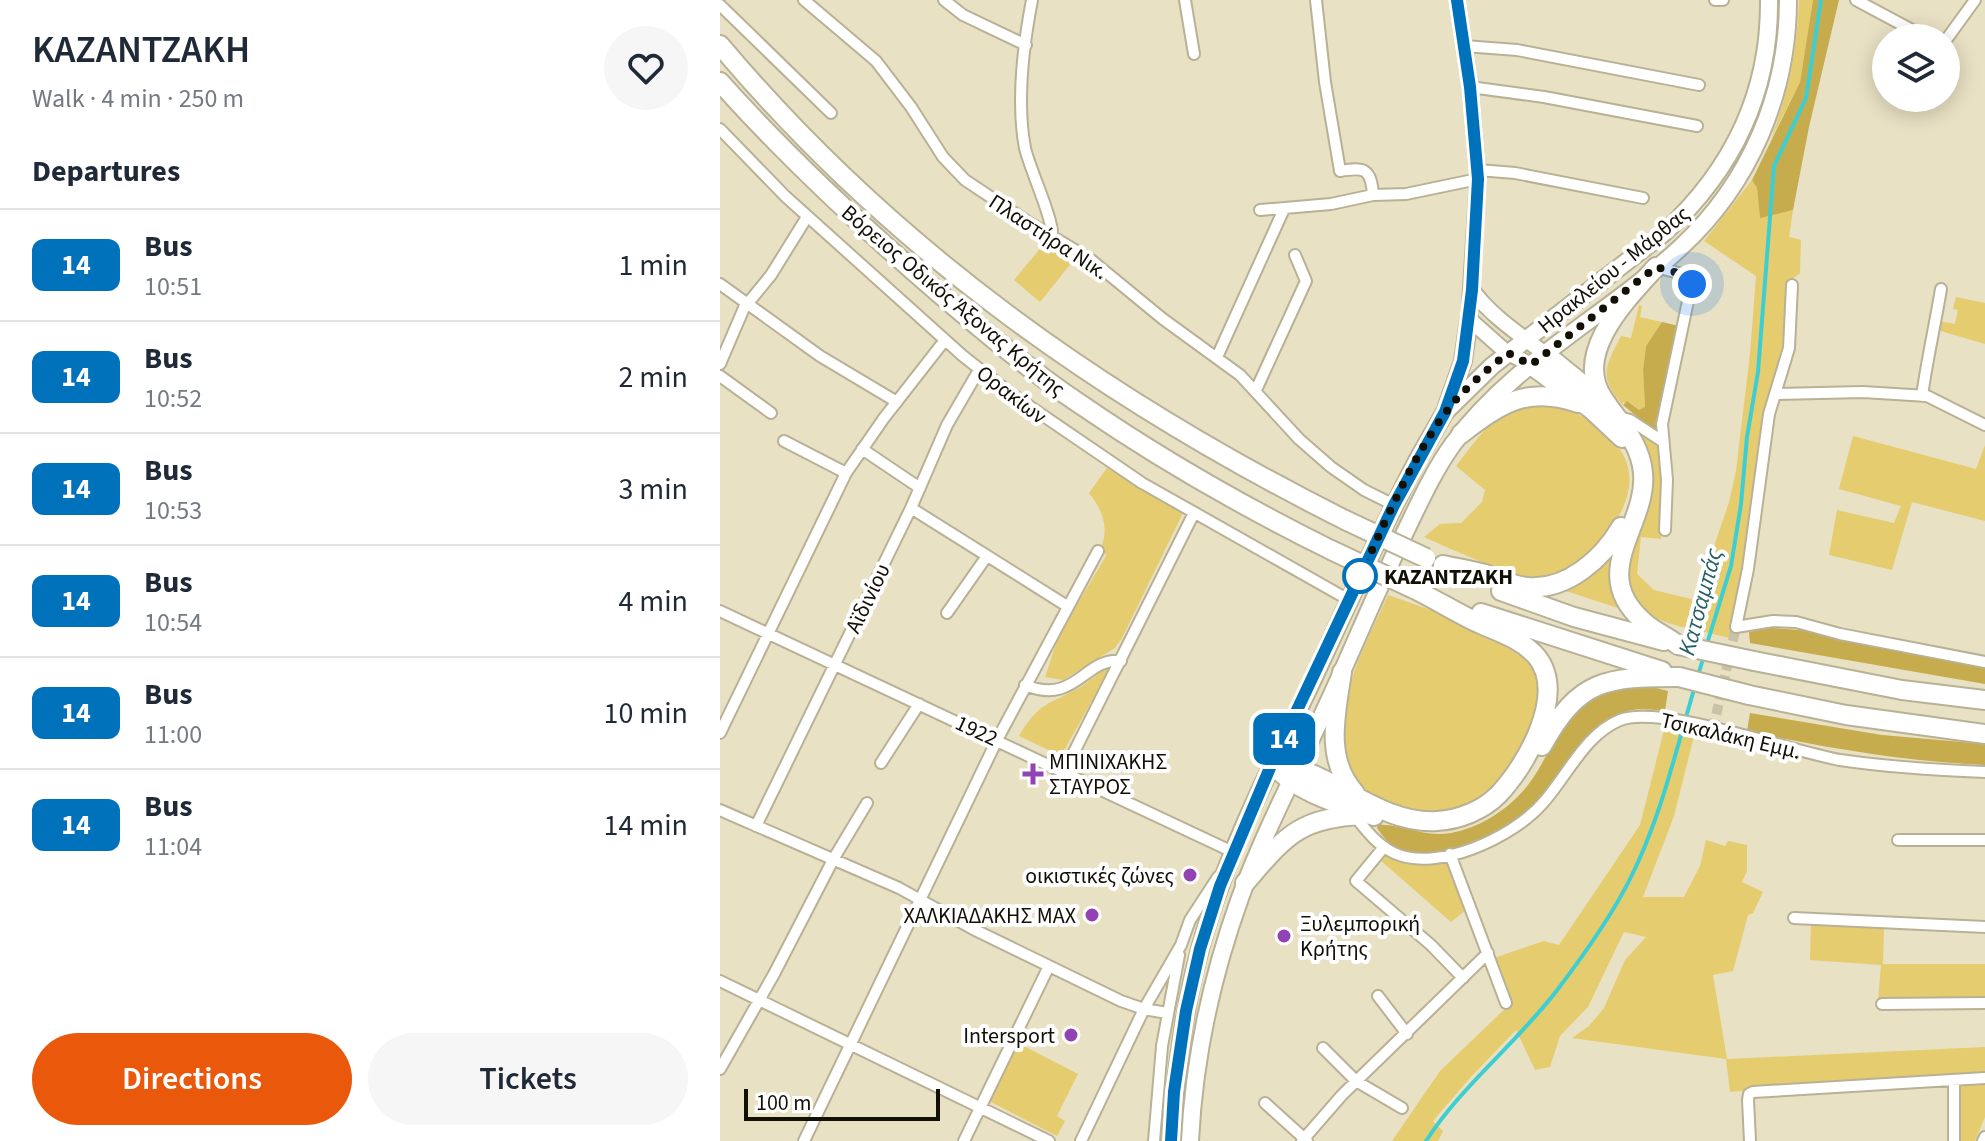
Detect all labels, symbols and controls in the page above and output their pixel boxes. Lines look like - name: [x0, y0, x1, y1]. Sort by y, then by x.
- text: ΚΑΖΑΝΤΖΑΚΗ: [32, 23, 250, 77]
- map controls: [1872, 24, 1960, 112]
- button: layers: [1872, 24, 1960, 112]
- button: heart: [604, 26, 688, 110]
- text: Walk · 4 min · 250 m: [32, 80, 244, 117]
- text: Departures: [32, 150, 180, 193]
- street label: Πλαστήρα Νικ.: [982, 186, 1115, 287]
- street label: Βόρειος Οδικός Άξονας Κρήτης: [834, 197, 1072, 404]
- street label: Ηρακλείου - Μάρθας: [1531, 198, 1697, 341]
- text: Bus: [144, 225, 192, 268]
- text: 1 min: [618, 244, 688, 287]
- text: 14: [61, 245, 91, 285]
- your location: [1672, 264, 1712, 304]
- text: 10:51: [144, 268, 202, 305]
- text: Bus: [144, 337, 192, 380]
- text: 2 min: [618, 356, 688, 399]
- text: 14: [61, 357, 91, 397]
- street label: Ορακίων: [969, 358, 1053, 432]
- text: 10:52: [144, 380, 202, 417]
- text: Bus: [144, 449, 192, 492]
- text: 3 min: [618, 468, 688, 511]
- text: 14: [61, 469, 91, 509]
- text: 10:53: [144, 492, 202, 529]
- water label: Κατσαμπάς: [1669, 544, 1732, 659]
- street label: Αϊδινίου: [837, 558, 898, 639]
- marker: ΚΑΖΑΝΤΖΑΚΗ: [1343, 559, 1377, 593]
- text: Bus: [144, 561, 192, 604]
- place label: ΚΑΖΑΝΤΖΑΚΗ: [1384, 561, 1513, 593]
- text: 4 min: [618, 580, 688, 623]
- text: 14: [61, 581, 91, 621]
- text: 10:54: [144, 604, 202, 641]
- text: Bus: [144, 673, 192, 716]
- text: 10 min: [604, 692, 688, 735]
- text: 14: [61, 693, 91, 733]
- street label: Τσικαλάκη Εμμ.: [1657, 704, 1804, 768]
- street label: 1922: [950, 707, 1003, 755]
- line badge: 14: [1248, 713, 1320, 765]
- text: 11:00: [144, 716, 202, 753]
- text: 14: [1269, 719, 1299, 759]
- place label: ΜΠΙΝΙΧΑΚΗΣ ΣΤΑΥΡΟΣ: [1049, 746, 1167, 803]
- marker: ΜΠΙΝΙΧΑΚΗΣ ΣΤΑΥΡΟΣ: [1024, 765, 1042, 783]
- text: Bus: [144, 785, 192, 828]
- text: 14 min: [604, 804, 688, 847]
- text: 14: [61, 805, 91, 845]
- text: 11:04: [144, 828, 202, 865]
- place label: οικιστικές ζώνες: [1025, 860, 1174, 892]
- marker: οικιστικές ζώνες: [1181, 866, 1199, 884]
- place label: ΧΑΛΚΙΑΔΑΚΗΣ MAX: [903, 900, 1076, 932]
- marker: ΧΑΛΚΙΑΔΑΚΗΣ MAX: [1083, 906, 1101, 924]
- place label: Ξυλεμπορική Κρήτης: [1300, 908, 1420, 965]
- marker: Ξυλεμπορική Κρήτης: [1275, 927, 1293, 945]
- place label: Intersport: [963, 1020, 1056, 1052]
- marker: Intersport: [1062, 1026, 1080, 1044]
- button: Directions: [32, 1033, 352, 1125]
- button: Tickets: [368, 1033, 688, 1125]
- scale bar: [744, 1085, 940, 1121]
- text: 100 m: [756, 1087, 811, 1119]

